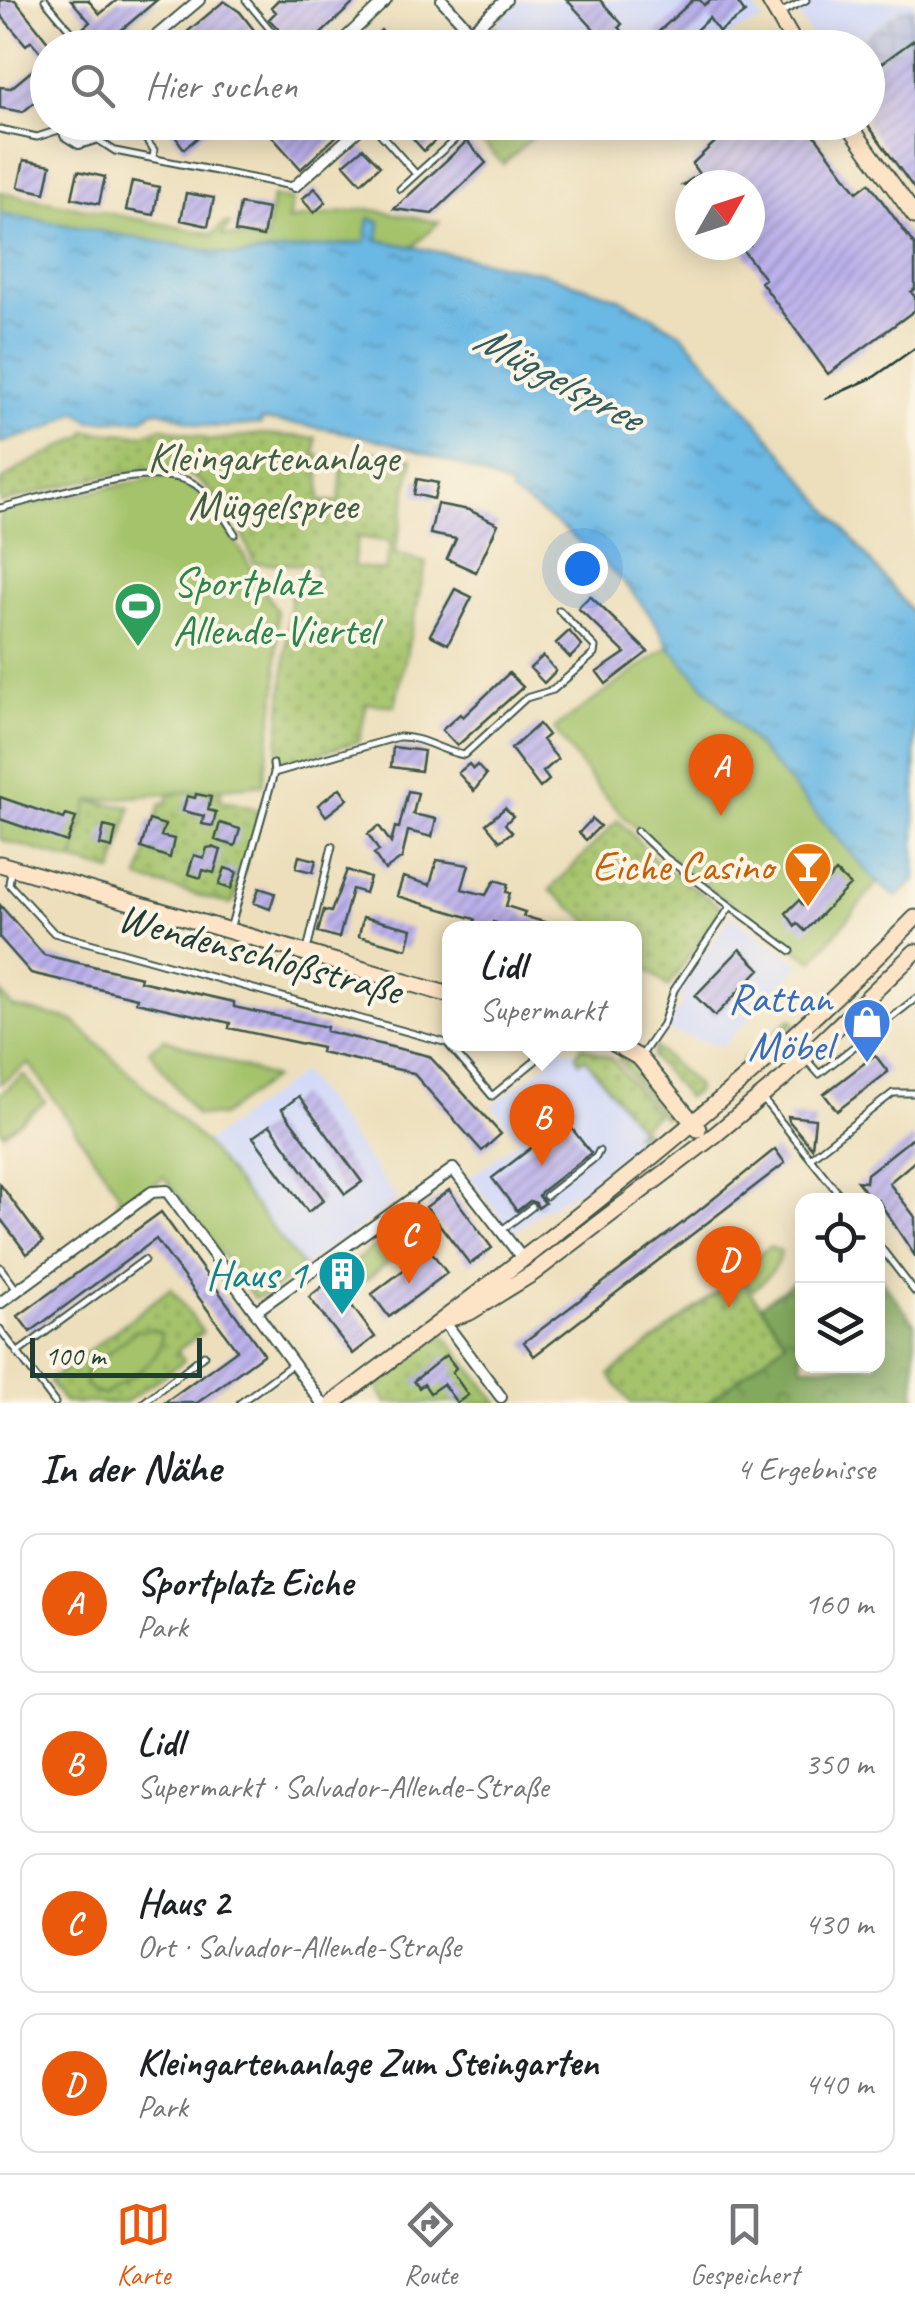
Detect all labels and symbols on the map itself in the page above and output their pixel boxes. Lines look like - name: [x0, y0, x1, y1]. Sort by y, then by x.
- north arrow: [675, 170, 765, 260]
- water label: Müggelspree: [465, 309, 657, 448]
- park label: Kleingartenanlage Müggelspree: [147, 431, 402, 532]
- your location: [557, 543, 608, 594]
- place label: Sportplatz Allende-Viertel: [173, 556, 383, 657]
- sports icon: Sportplatz Allende-Viertel: [112, 580, 164, 648]
- pin: A: [688, 734, 754, 816]
- place label: Eiche Casino: [592, 840, 777, 893]
- bar icon: Eiche Casino: [782, 840, 834, 908]
- street label: Wendenschloßstraße: [113, 891, 411, 1018]
- place label: Rattan Möbel: [728, 972, 839, 1073]
- shop icon: Rattan Möbel: [841, 996, 893, 1064]
- pin: B: [510, 1084, 574, 1166]
- pin: C: [376, 1202, 442, 1284]
- pin: D: [696, 1226, 762, 1308]
- place label: Haus 1: [206, 1248, 309, 1301]
- building icon: Haus 1: [316, 1248, 368, 1316]
- scale bar: [30, 1333, 202, 1378]

